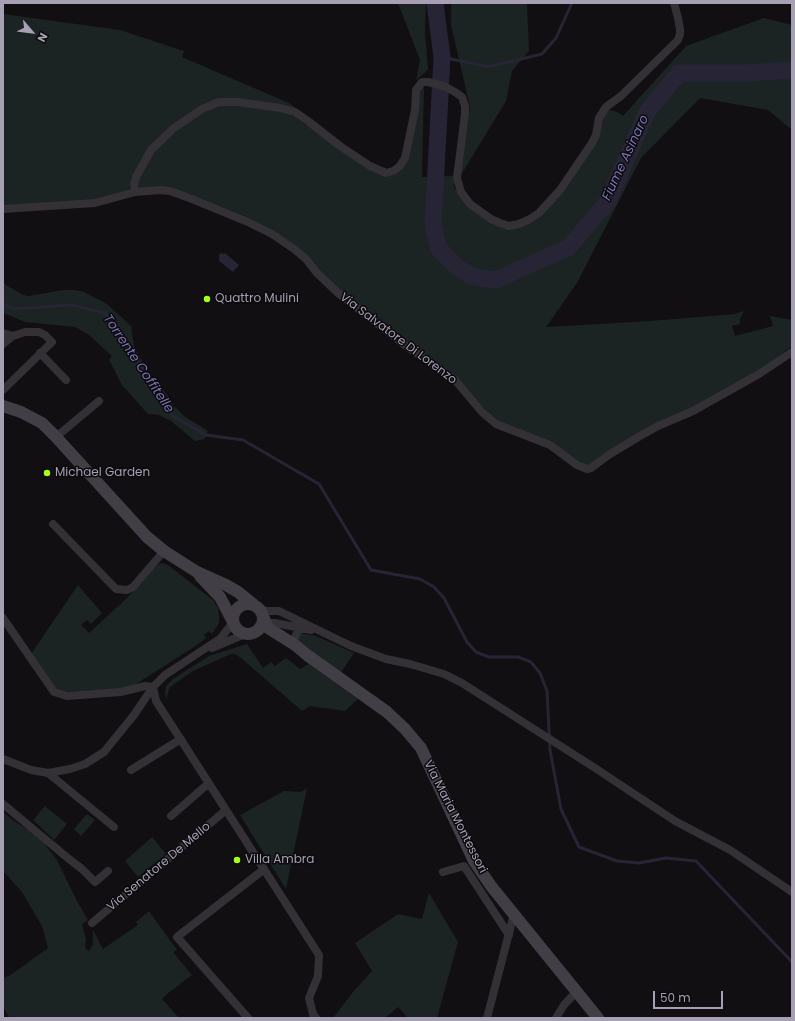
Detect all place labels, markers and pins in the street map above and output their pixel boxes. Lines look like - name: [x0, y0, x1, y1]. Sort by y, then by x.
- place label: Quattro Mulini: [215, 292, 299, 306]
- marker: Quattro Mulini: [202, 294, 212, 304]
- place label: Michael Garden: [55, 466, 150, 480]
- marker: Michael Garden: [42, 468, 52, 478]
- place label: Villa Ambra: [245, 853, 314, 867]
- marker: Villa Ambra: [232, 855, 242, 865]

